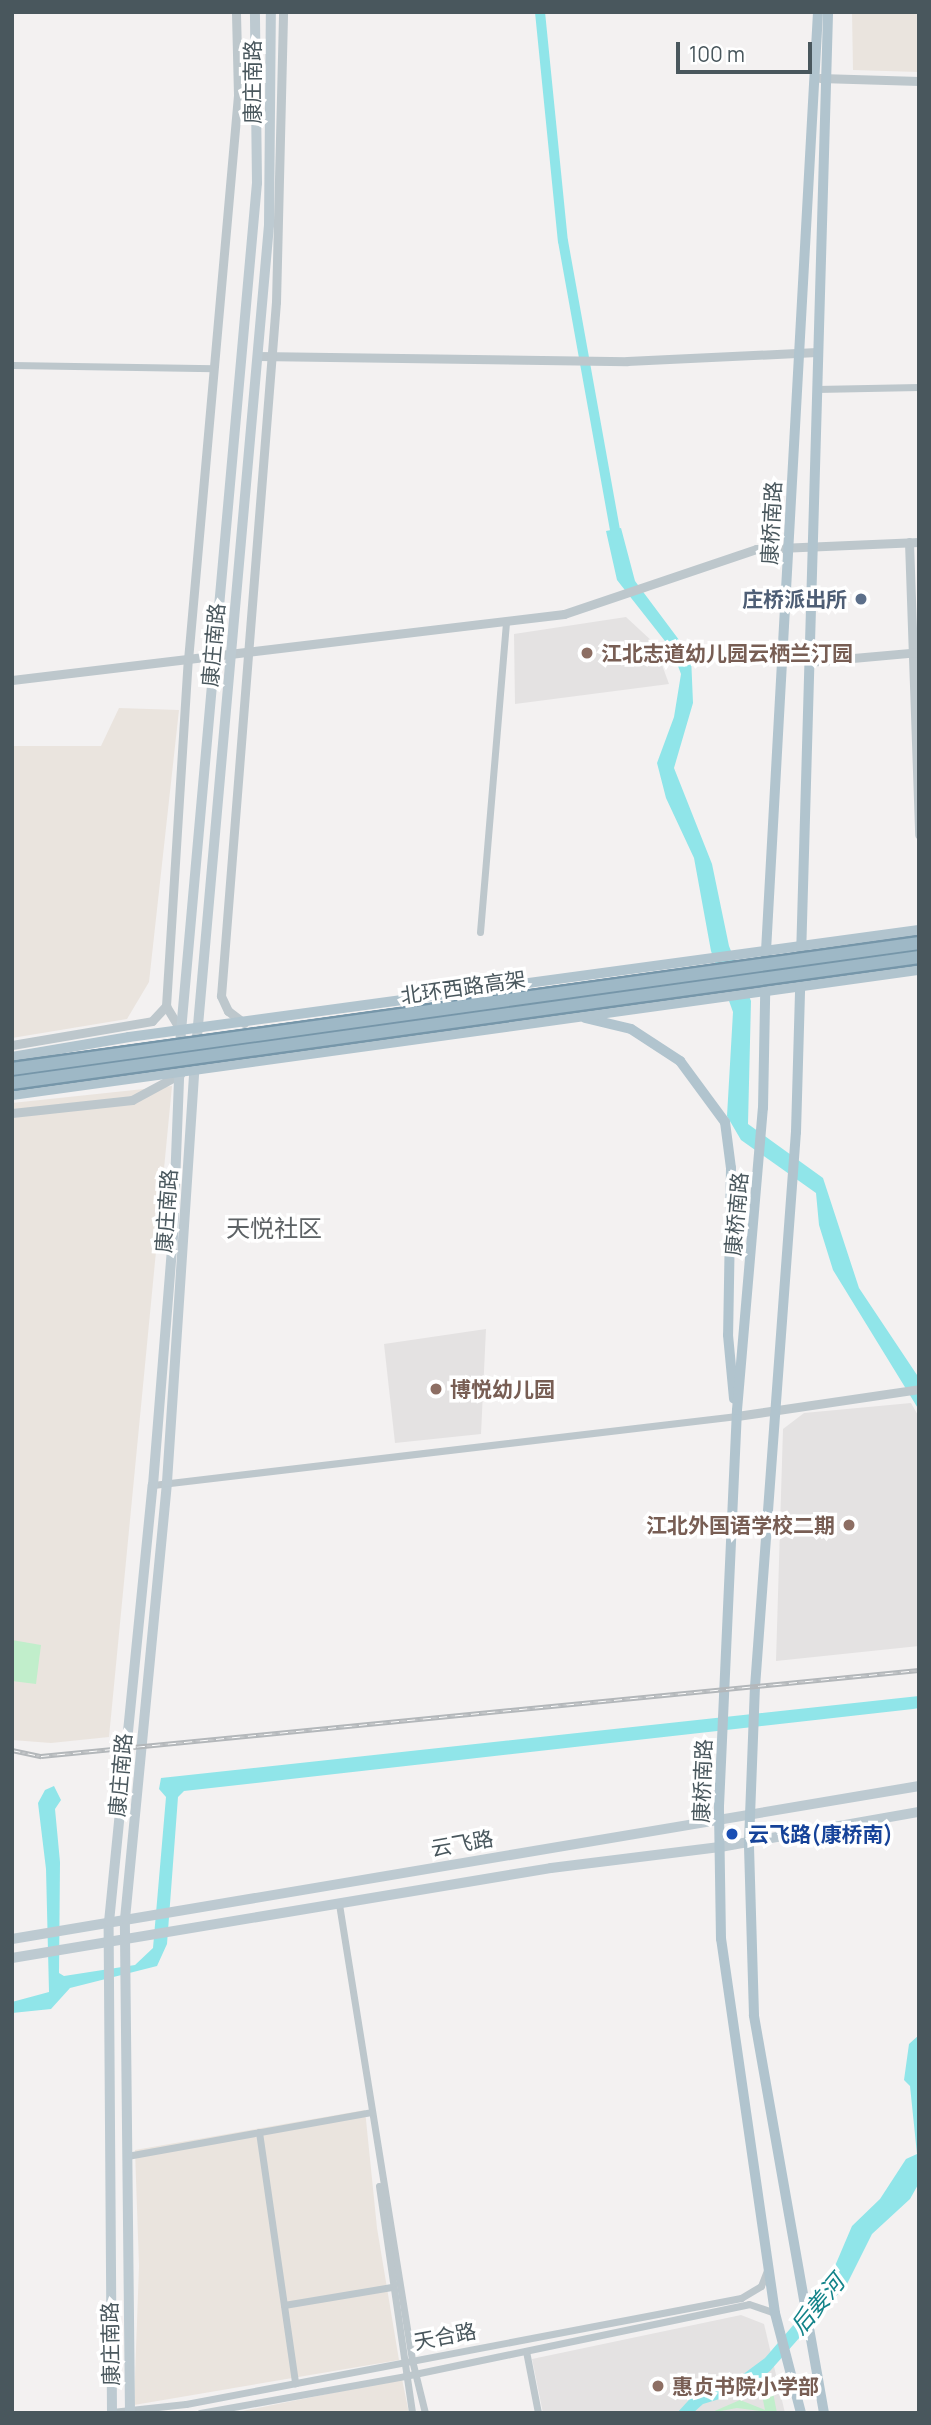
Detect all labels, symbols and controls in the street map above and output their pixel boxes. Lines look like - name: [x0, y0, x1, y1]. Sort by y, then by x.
- scale bar: [679, 28, 816, 72]
- street label: 康庄南路: [239, 40, 265, 124]
- text: 100 m: [689, 40, 745, 68]
- street label: 康桥南路: [756, 480, 786, 566]
- place label: 庄桥派出所: [742, 586, 847, 612]
- marker: 庄桥派出所: [853, 591, 869, 607]
- street label: 康庄南路: [197, 602, 229, 688]
- place label: 江北志道幼儿园云栖兰汀园: [601, 640, 853, 666]
- marker: 江北志道幼儿园云栖兰汀园: [579, 645, 595, 661]
- street label: 北环西路高架: [399, 966, 527, 1008]
- street label: 康庄南路: [151, 1168, 181, 1254]
- street label: 康桥南路: [720, 1171, 752, 1257]
- district label: 天悦社区: [226, 1214, 322, 1242]
- place label: 博悦幼儿园: [450, 1376, 555, 1402]
- marker: 博悦幼儿园: [428, 1381, 444, 1397]
- place label: 江北外国语学校二期: [646, 1512, 835, 1538]
- marker: 江北外国语学校二期: [841, 1517, 857, 1533]
- street label: 康庄南路: [104, 1732, 136, 1818]
- street label: 康桥南路: [688, 1739, 716, 1823]
- place label: 云飞路(康桥南): [748, 1821, 893, 1847]
- marker: 云飞路(康桥南): [722, 1824, 742, 1844]
- street label: 云飞路: [429, 1825, 495, 1861]
- water label: 后姜河: [784, 2269, 850, 2339]
- street label: 康庄南路: [97, 2302, 123, 2386]
- street label: 天合路: [412, 2318, 478, 2354]
- place label: 惠贞书院小学部: [672, 2373, 819, 2399]
- marker: 惠贞书院小学部: [650, 2378, 666, 2394]

